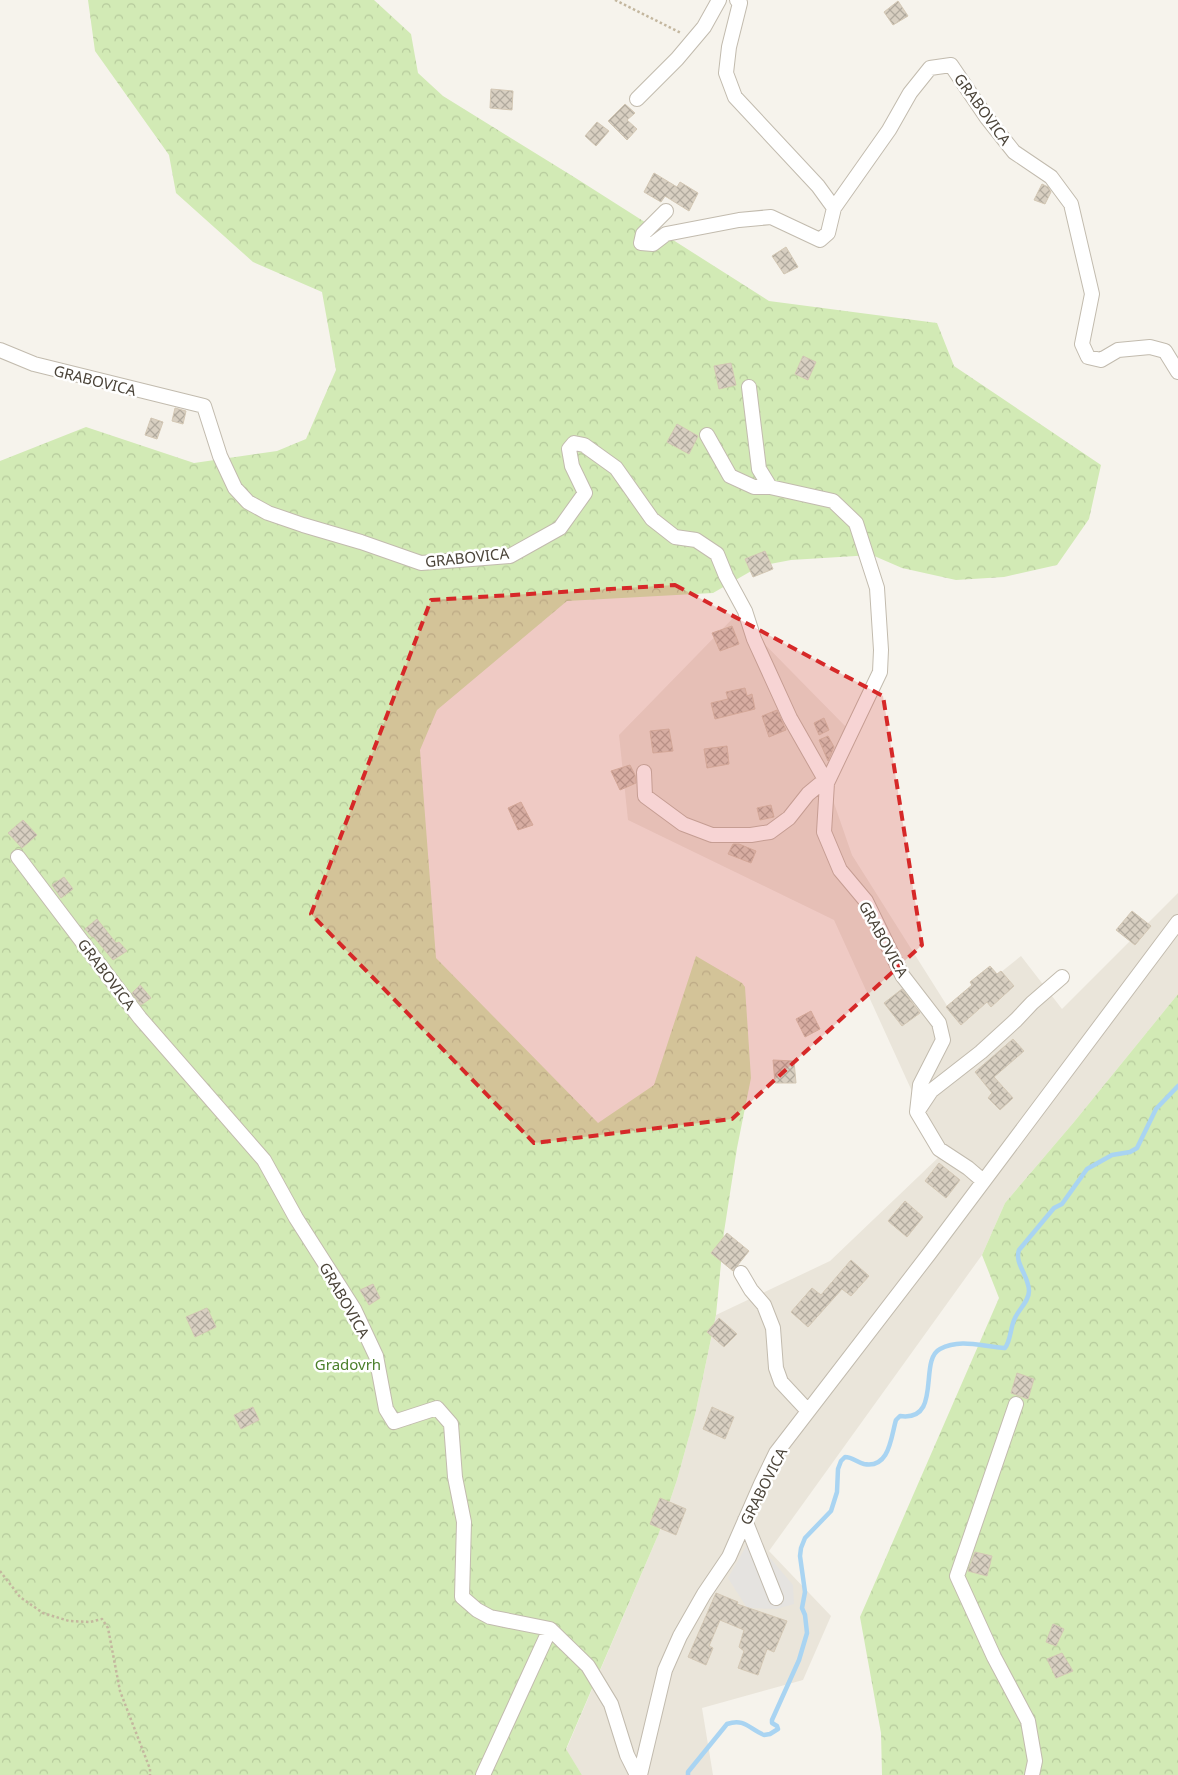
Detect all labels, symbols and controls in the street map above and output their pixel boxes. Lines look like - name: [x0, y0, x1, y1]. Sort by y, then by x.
- street label: GRABOVICA: [950, 69, 1016, 149]
- street label: GRABOVICA: [52, 360, 139, 400]
- street label: GRABOVICA: [424, 543, 510, 571]
- street label: GRABOVICA: [855, 897, 913, 981]
- street label: GRABOVICA: [74, 934, 141, 1014]
- street label: GRABOVICA: [315, 1258, 375, 1342]
- park label: Gradovrh: [315, 1354, 381, 1374]
- street label: GRABOVICA: [735, 1444, 791, 1528]

